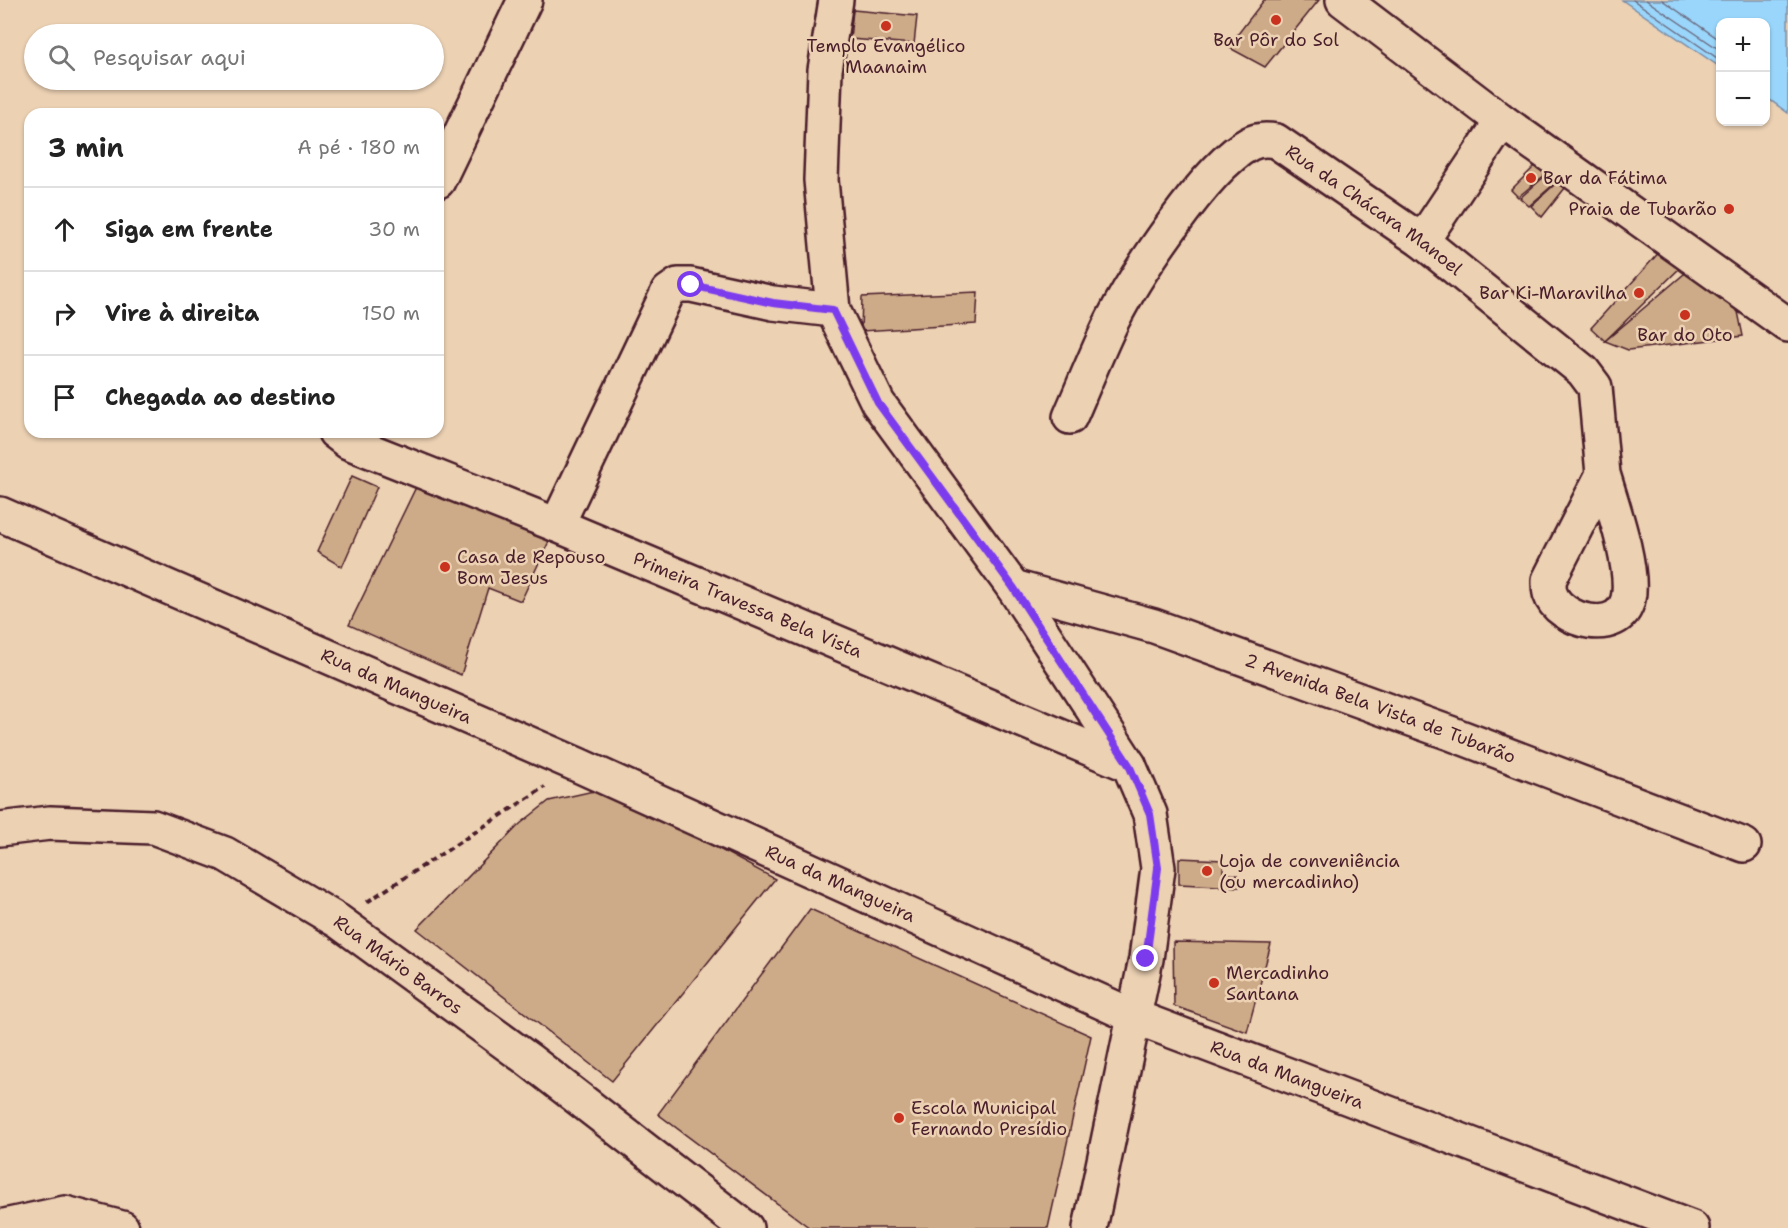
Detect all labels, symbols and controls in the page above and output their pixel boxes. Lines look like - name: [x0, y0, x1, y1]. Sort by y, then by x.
- marker: Bar Pôr do Sol: [1269, 13, 1283, 27]
- map controls: [1716, 18, 1770, 126]
- button: +: [1716, 18, 1770, 72]
- marker: Templo Evangélico Maanaim: [879, 19, 893, 33]
- search box: [24, 24, 444, 90]
- place label: Bar Pôr do Sol: [1213, 28, 1339, 52]
- place label: Templo Evangélico Maanaim: [806, 34, 966, 79]
- icon: search: [45, 41, 78, 74]
- text: Pesquisar aqui: [93, 43, 246, 72]
- button: −: [1716, 72, 1770, 126]
- text: 3 min: [48, 130, 124, 165]
- text: A pé · 180 m: [297, 134, 420, 160]
- street label: Rua da Chácara Manoel: [1281, 139, 1468, 281]
- place label: Bar da Fátima: [1543, 166, 1667, 190]
- marker: Bar da Fátima: [1524, 171, 1538, 185]
- place label: Praia de Tubarão: [1569, 197, 1717, 221]
- marker: Praia de Tubarão: [1722, 202, 1736, 216]
- icon: ahead: [48, 213, 81, 246]
- text: Siga em frente: [105, 215, 273, 244]
- text: 30 m: [368, 216, 420, 242]
- route start: [677, 271, 703, 297]
- place label: Bar Ki-Maravilha: [1479, 281, 1627, 305]
- marker: Bar Ki-Maravilha: [1632, 286, 1646, 300]
- icon: right: [48, 297, 81, 330]
- text: Vire à direita: [105, 299, 259, 328]
- text: 150 m: [362, 300, 420, 326]
- marker: Bar do Oto: [1678, 308, 1692, 322]
- place label: Bar do Oto: [1637, 323, 1733, 347]
- icon: arrive: [48, 381, 81, 414]
- text: Chegada ao destino: [105, 383, 336, 412]
- place label: Casa de Repouso Bom Jesus: [457, 545, 605, 590]
- street label: Primeira Travessa Bela Vista: [629, 546, 866, 664]
- marker: Casa de Repouso Bom Jesus: [438, 560, 452, 574]
- street label: Rua da Mangueira: [317, 643, 475, 729]
- street label: 2 Avenida Bela Vista de Tubarão: [1241, 648, 1519, 769]
- street label: Rua da Mangueira: [761, 839, 919, 928]
- place label: Loja de conveniência (ou mercadinho): [1219, 849, 1400, 894]
- marker: Loja de conveniência (ou mercadinho): [1200, 864, 1214, 878]
- street label: Rua Mário Barros: [329, 910, 467, 1020]
- route end: [1132, 945, 1158, 971]
- place label: Mercadinho Santana: [1226, 961, 1329, 1006]
- marker: Mercadinho Santana: [1207, 976, 1221, 990]
- street label: Rua da Mangueira: [1207, 1035, 1367, 1114]
- place label: Escola Municipal Fernando Presídio: [911, 1096, 1067, 1141]
- marker: Escola Municipal Fernando Presídio: [892, 1111, 906, 1125]

